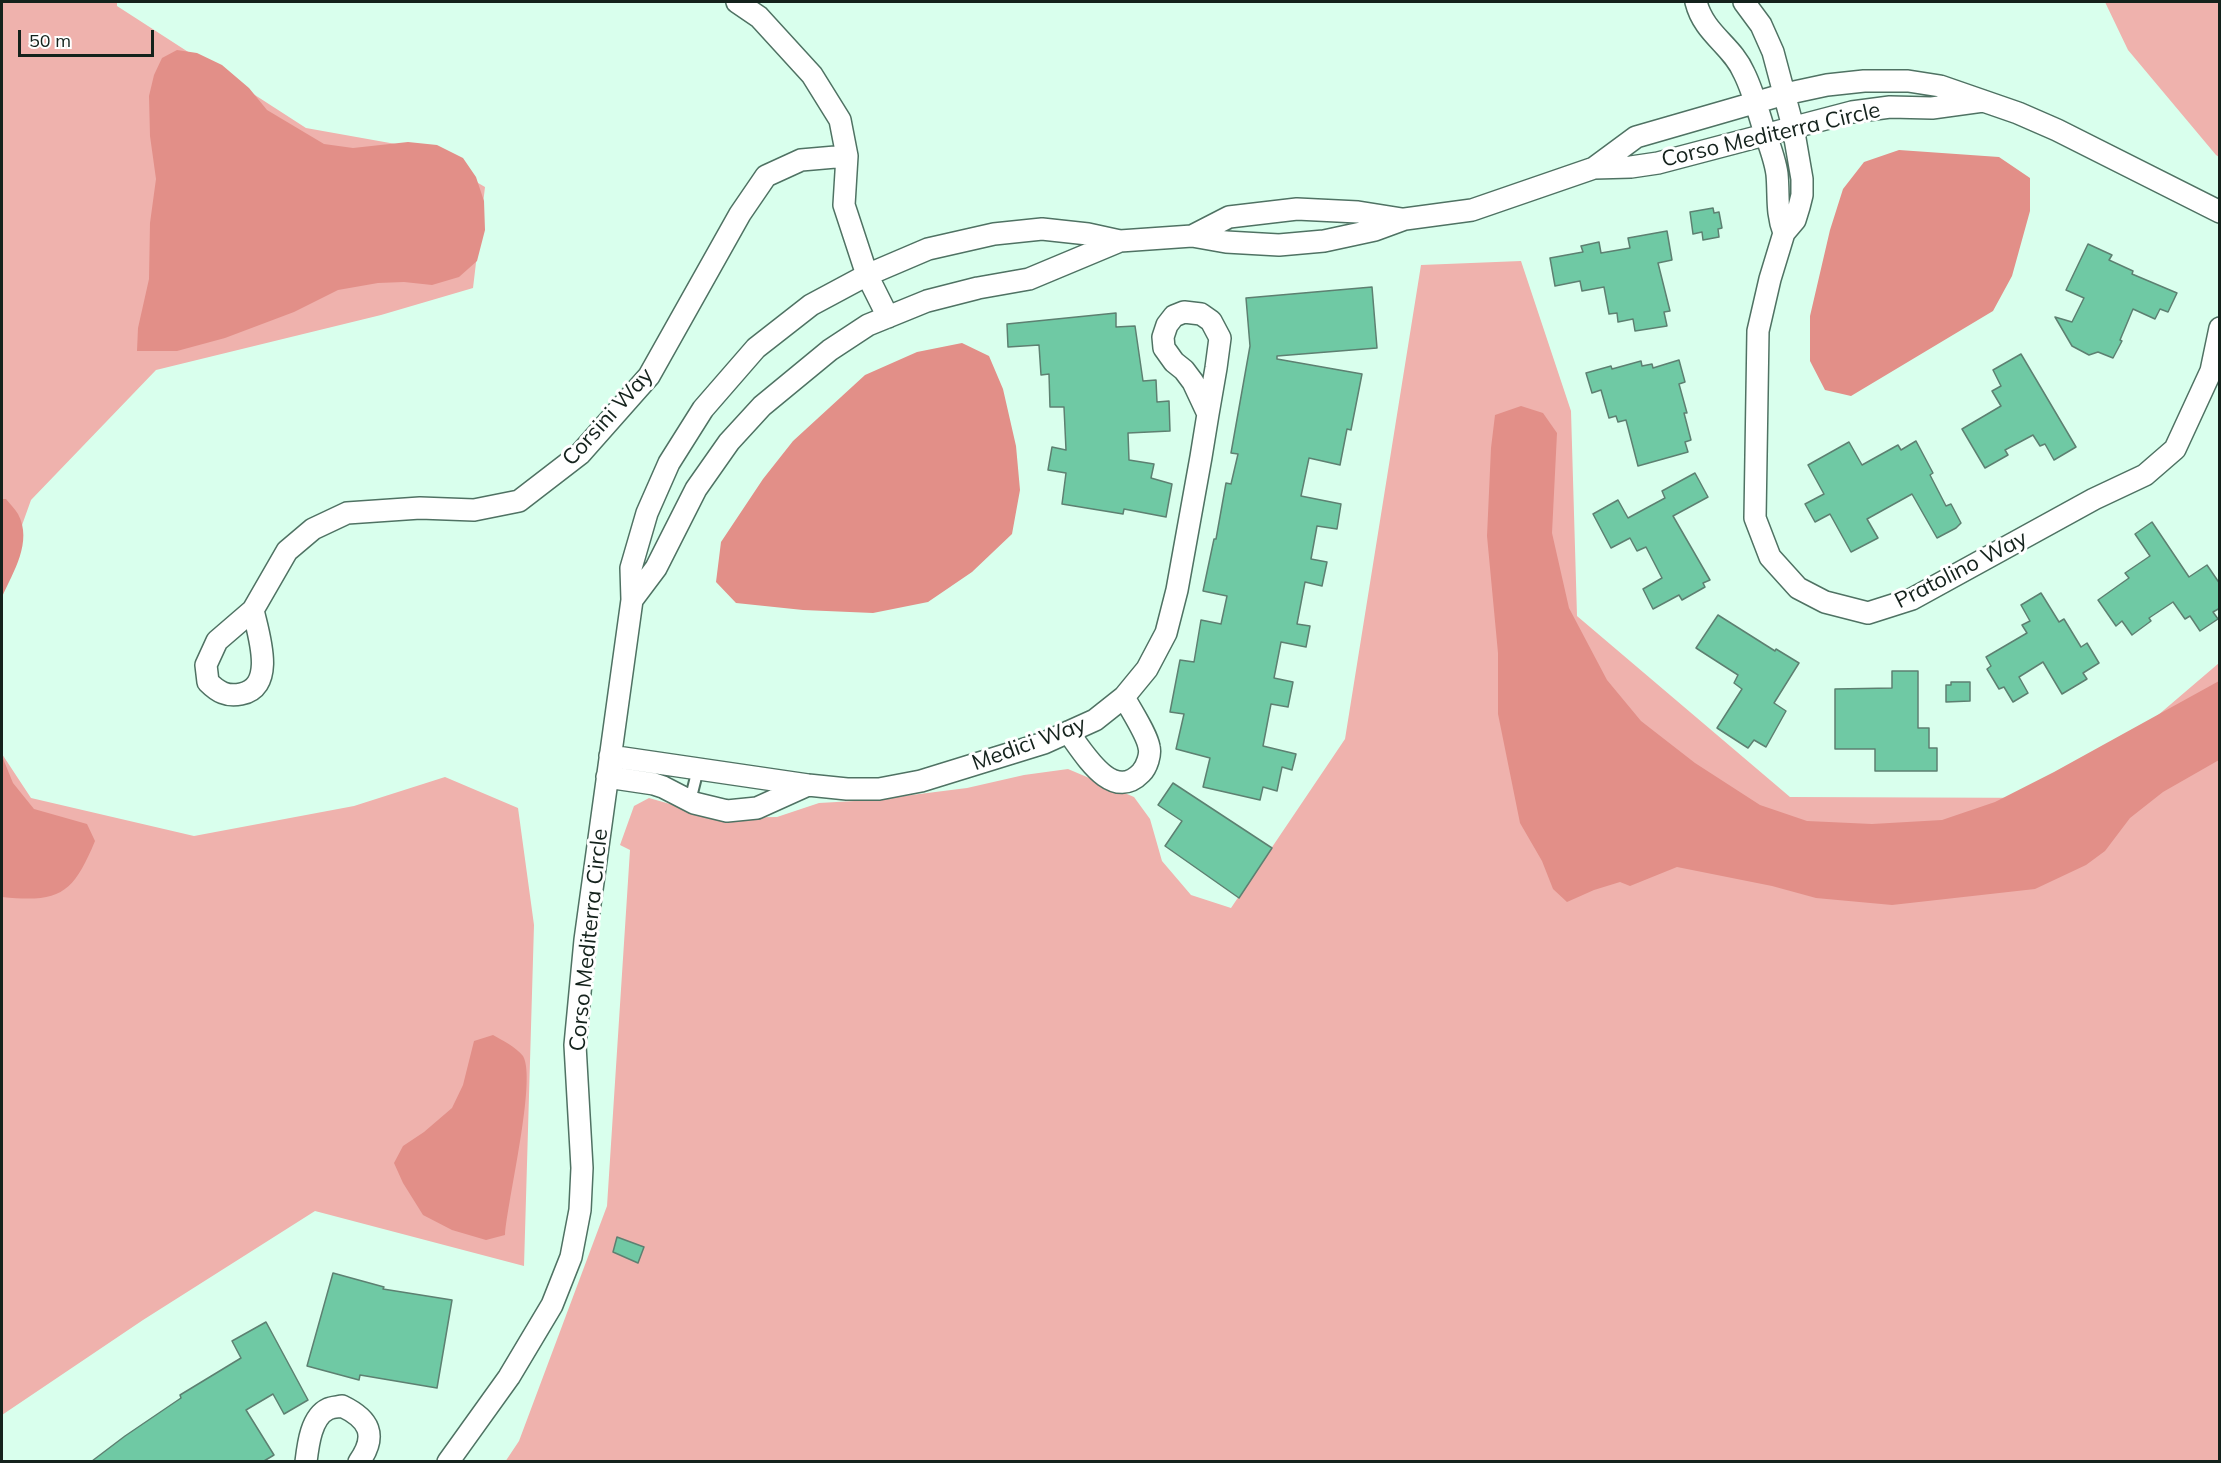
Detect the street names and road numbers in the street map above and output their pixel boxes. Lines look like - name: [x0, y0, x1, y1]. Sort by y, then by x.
- street label: Corso Mediterra Circle: [1659, 97, 1883, 173]
- street label: Corsini Way: [557, 363, 659, 471]
- street label: Pratolino Way: [1890, 525, 2032, 615]
- street label: Medici Way: [969, 711, 1089, 777]
- street label: Corso Mediterra Circle: [564, 827, 614, 1053]

